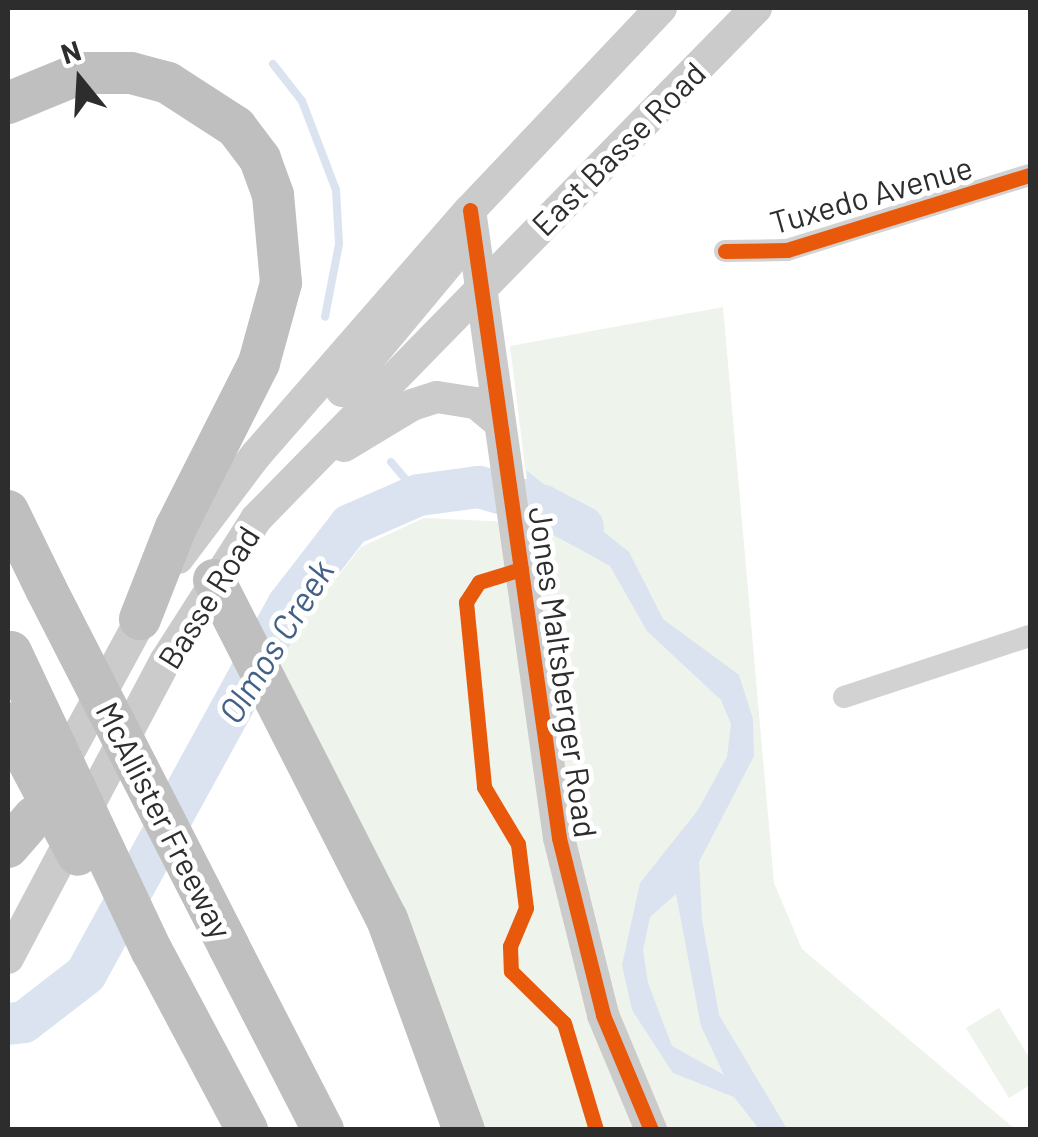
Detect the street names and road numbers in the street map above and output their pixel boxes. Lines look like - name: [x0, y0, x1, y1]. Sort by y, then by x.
- street label: East Basse Road: [523, 53, 713, 243]
- street label: Tuxedo Avenue: [765, 147, 977, 241]
- street label: Jones Maltsberger Road: [522, 504, 606, 840]
- street label: Basse Road: [149, 519, 267, 675]
- street label: McAllister Freeway: [89, 695, 241, 945]

